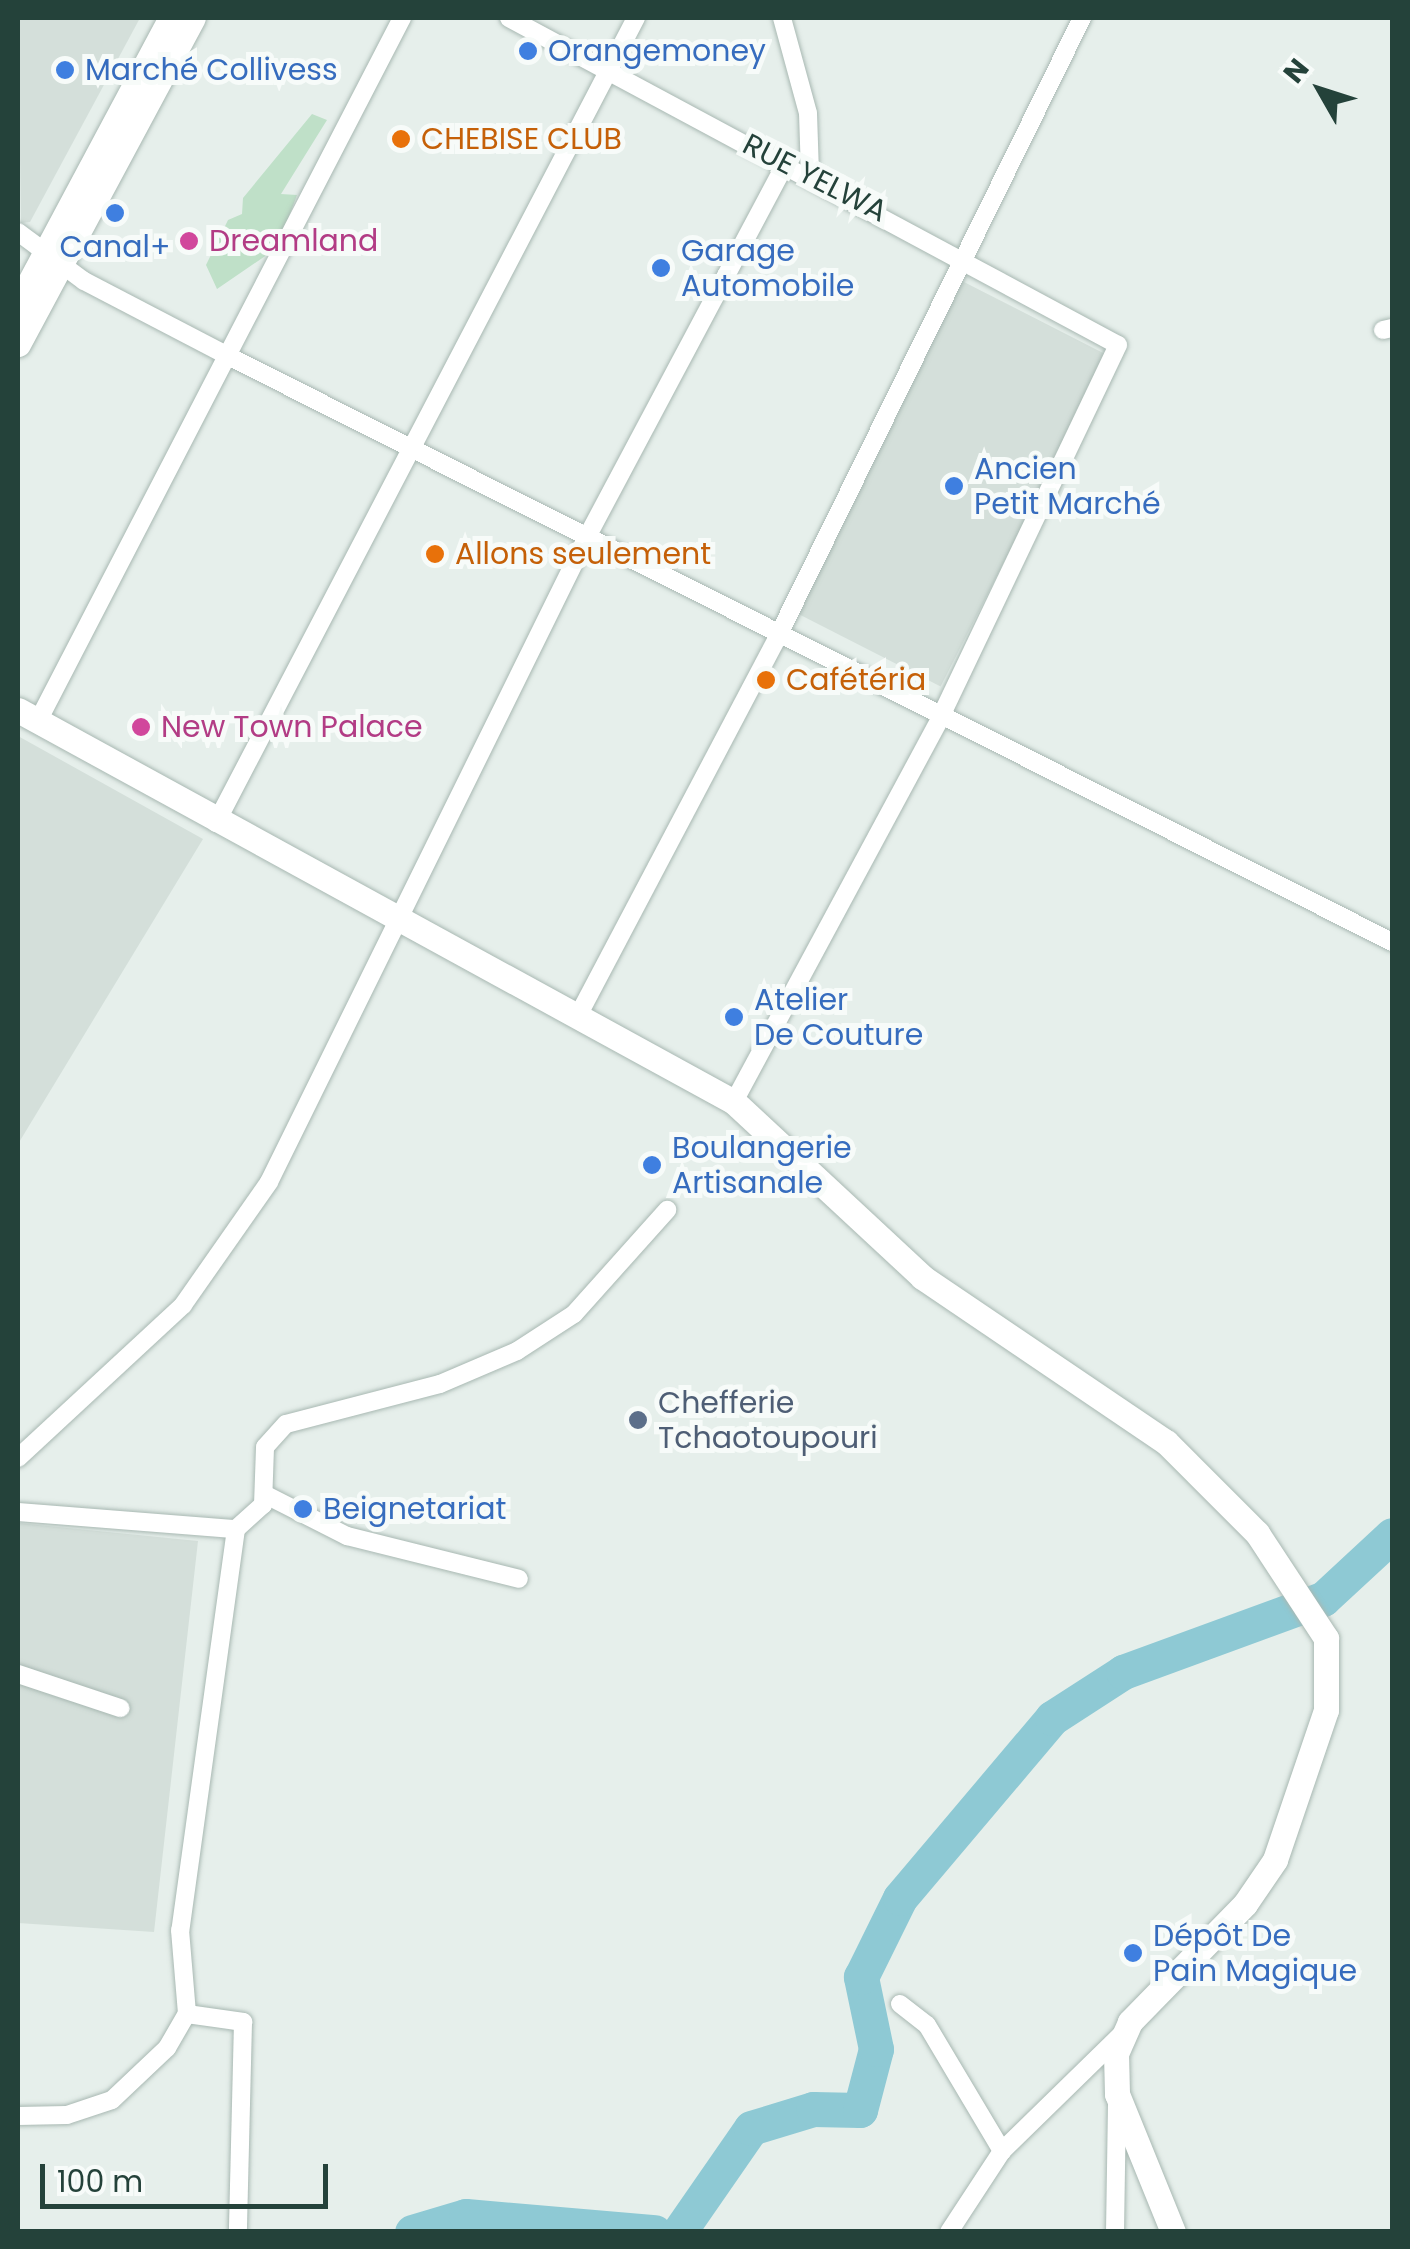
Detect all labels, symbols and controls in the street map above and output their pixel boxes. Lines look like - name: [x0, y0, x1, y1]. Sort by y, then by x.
- place label: Orangemoney: [548, 33, 766, 69]
- marker: Orangemoney: [517, 40, 539, 62]
- north arrow: [1270, 40, 1370, 140]
- text: N: [1275, 50, 1318, 91]
- place label: Marché Collivess: [85, 52, 338, 88]
- marker: Marché Collivess: [54, 59, 76, 81]
- place label: CHEBISE CLUB: [421, 121, 622, 157]
- street label: RUE YELWA: [737, 126, 893, 230]
- marker: CHEBISE CLUB: [390, 128, 412, 150]
- marker: Canal+: [104, 202, 126, 224]
- place label: Dreamland: [209, 223, 378, 259]
- place label: Canal+: [60, 229, 170, 265]
- marker: Dreamland: [178, 230, 200, 252]
- place label: Garage Automobile: [681, 233, 854, 304]
- marker: Garage Automobile: [650, 257, 672, 279]
- place label: Ancien Petit Marché: [974, 451, 1161, 522]
- marker: Ancien Petit Marché: [943, 475, 965, 497]
- place label: Allons seulement: [455, 536, 711, 572]
- marker: Allons seulement: [424, 543, 446, 565]
- place label: Cafétéria: [786, 662, 926, 698]
- marker: Cafétéria: [755, 669, 777, 691]
- place label: New Town Palace: [161, 709, 423, 745]
- marker: New Town Palace: [130, 716, 152, 738]
- place label: Atelier De Couture: [754, 982, 923, 1052]
- marker: Atelier De Couture: [723, 1006, 745, 1028]
- place label: Boulangerie Artisanale: [672, 1130, 852, 1200]
- marker: Boulangerie Artisanale: [641, 1154, 663, 1176]
- place label: Chefferie Tchaotoupouri: [658, 1385, 878, 1456]
- marker: Chefferie Tchaotoupouri: [627, 1409, 649, 1431]
- place label: Beignetariat: [323, 1491, 506, 1527]
- marker: Beignetariat: [292, 1498, 314, 1520]
- place label: Dépôt De Pain Magique: [1153, 1918, 1357, 1988]
- marker: Dépôt De Pain Magique: [1122, 1942, 1144, 1964]
- scale bar: [45, 2144, 332, 2206]
- text: 100 m: [57, 2160, 143, 2203]

